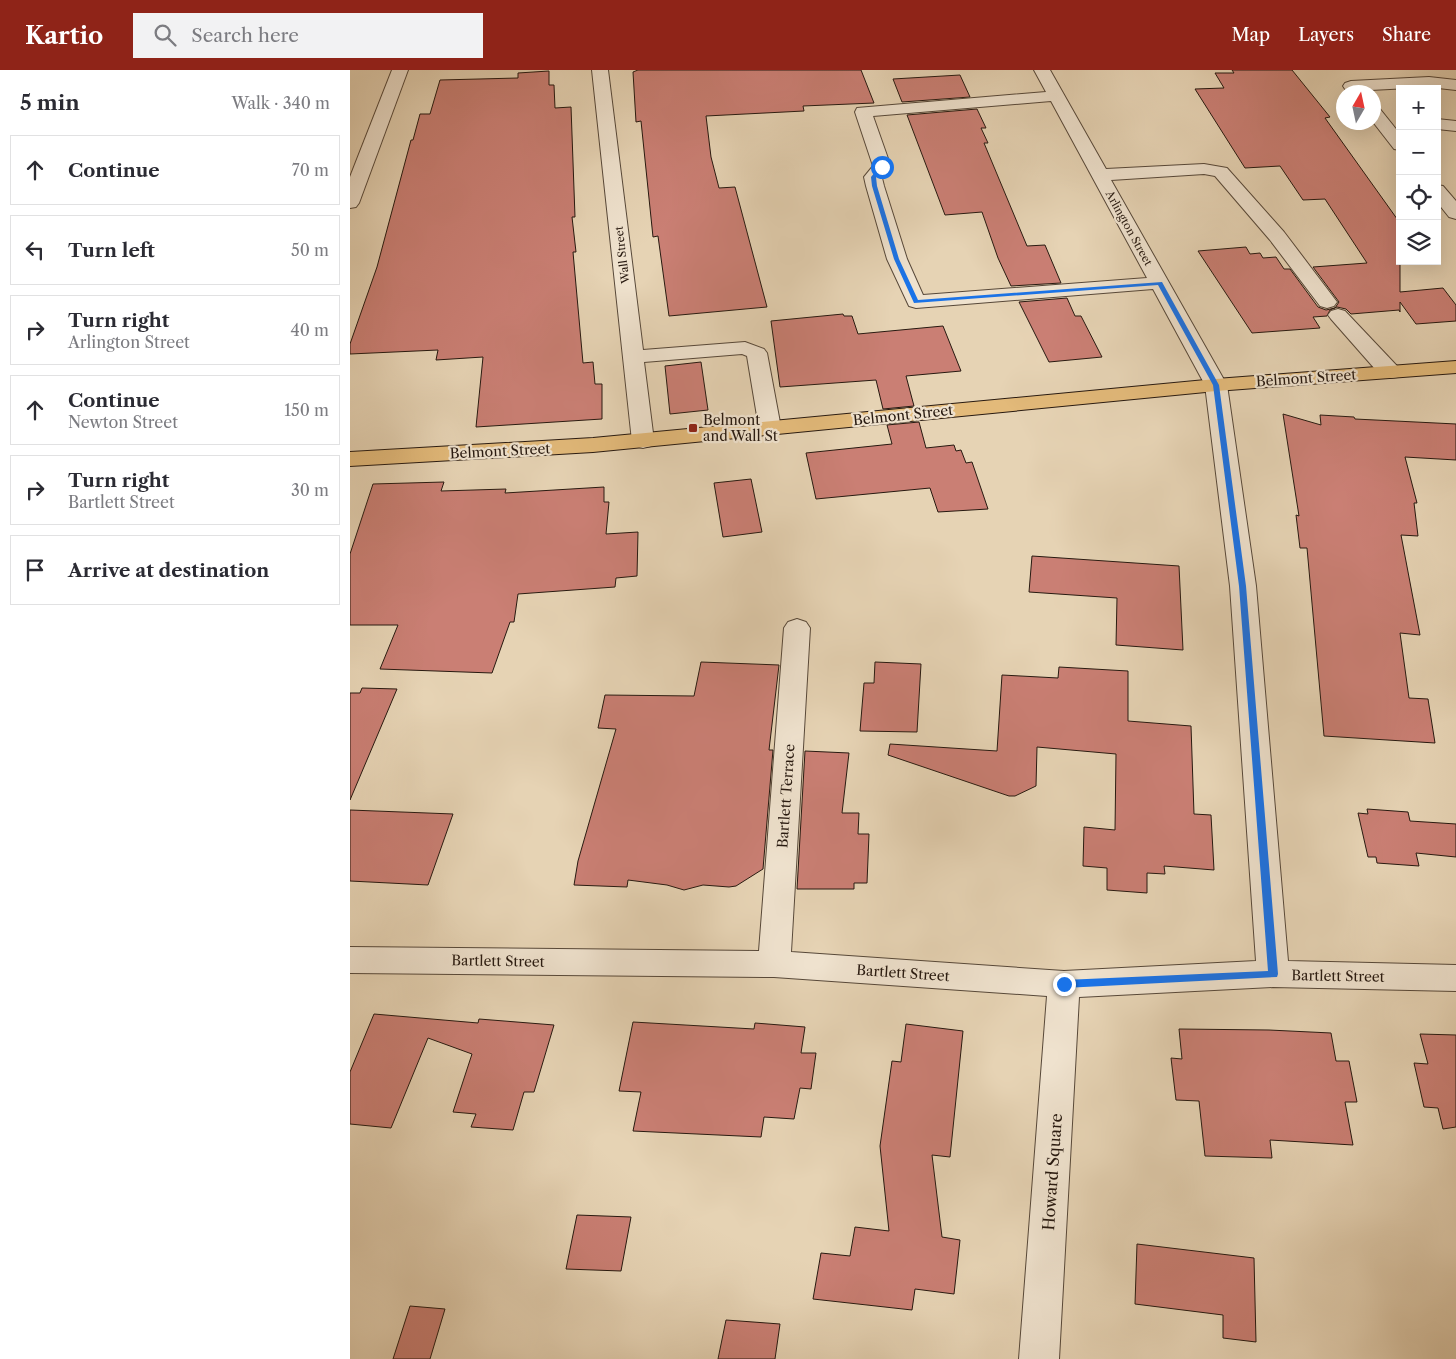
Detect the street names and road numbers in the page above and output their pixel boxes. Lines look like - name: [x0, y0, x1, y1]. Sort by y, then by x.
- street label: Arlington Street: [1102, 187, 1155, 268]
- street label: Wall Street: [612, 225, 633, 285]
- street label: Belmont Street: [1255, 366, 1357, 390]
- street label: Belmont Street: [852, 401, 954, 429]
- street label: Belmont Street: [449, 439, 551, 463]
- street label: Bartlett Terrace: [773, 743, 799, 849]
- street label: Bartlett Street: [451, 951, 545, 971]
- street label: Bartlett Street: [856, 961, 950, 985]
- street label: Bartlett Street: [1291, 966, 1385, 986]
- street label: Howard Square: [1038, 1113, 1066, 1231]

